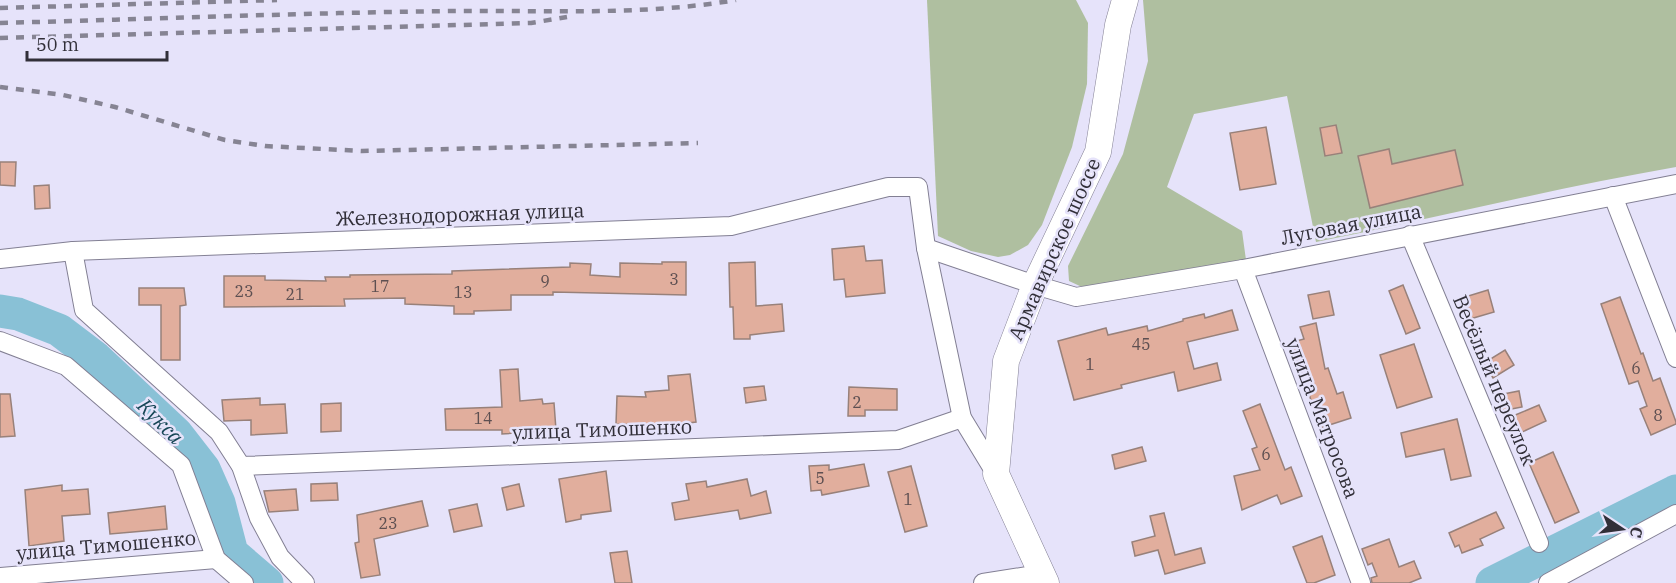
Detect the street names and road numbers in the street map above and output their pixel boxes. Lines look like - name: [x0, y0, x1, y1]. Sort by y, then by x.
- street label: Армавирское шоссе: [1002, 154, 1106, 344]
- street label: Железнодорожная улица: [335, 196, 585, 232]
- street label: Луговая улица: [1278, 197, 1424, 251]
- street label: Весёлый переулок: [1447, 291, 1543, 470]
- street label: улица Матросова: [1280, 334, 1366, 502]
- street label: улица Тимошенко: [512, 412, 692, 446]
- street label: улица Тимошенко: [15, 524, 197, 566]

